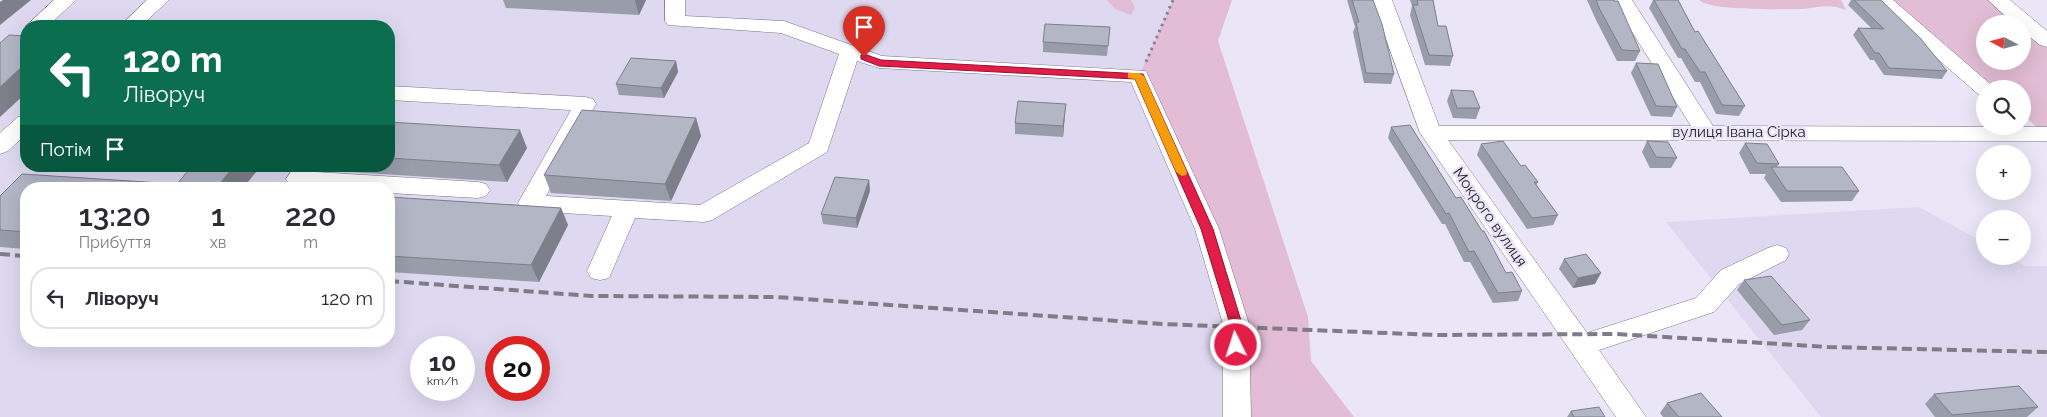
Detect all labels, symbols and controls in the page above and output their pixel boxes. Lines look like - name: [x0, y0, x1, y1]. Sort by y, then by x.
- pin: [843, 6, 885, 57]
- icon: arrive: [850, 13, 878, 41]
- north arrow: [1976, 15, 2031, 70]
- map controls: [1976, 15, 2031, 265]
- text: 120 m: [123, 39, 223, 80]
- icon: left: [40, 40, 105, 105]
- button: search: [1976, 80, 2031, 135]
- text: Ліворуч: [123, 81, 205, 107]
- street label: вулиця Івана Сірка: [1672, 123, 1806, 141]
- icon: arrive: [101, 135, 129, 163]
- text: Потім: [40, 138, 91, 160]
- button: +: [1976, 145, 2031, 200]
- street label: Мокрого вулиця: [1449, 164, 1531, 270]
- text: 13:20: [79, 198, 151, 233]
- text: 1: [211, 198, 225, 233]
- text: 220: [285, 198, 336, 233]
- button: −: [1976, 210, 2031, 265]
- text: Прибуття: [79, 233, 151, 252]
- text: хв: [210, 233, 226, 252]
- text: m: [303, 233, 318, 252]
- icon: left: [42, 284, 70, 312]
- text: Ліворуч: [85, 287, 159, 309]
- text: 120 m: [321, 287, 373, 309]
- position arrow: [1209, 318, 1261, 370]
- speed limit sign: 20: [485, 336, 550, 401]
- text: 10: [429, 347, 456, 377]
- text: km/h: [427, 374, 458, 388]

